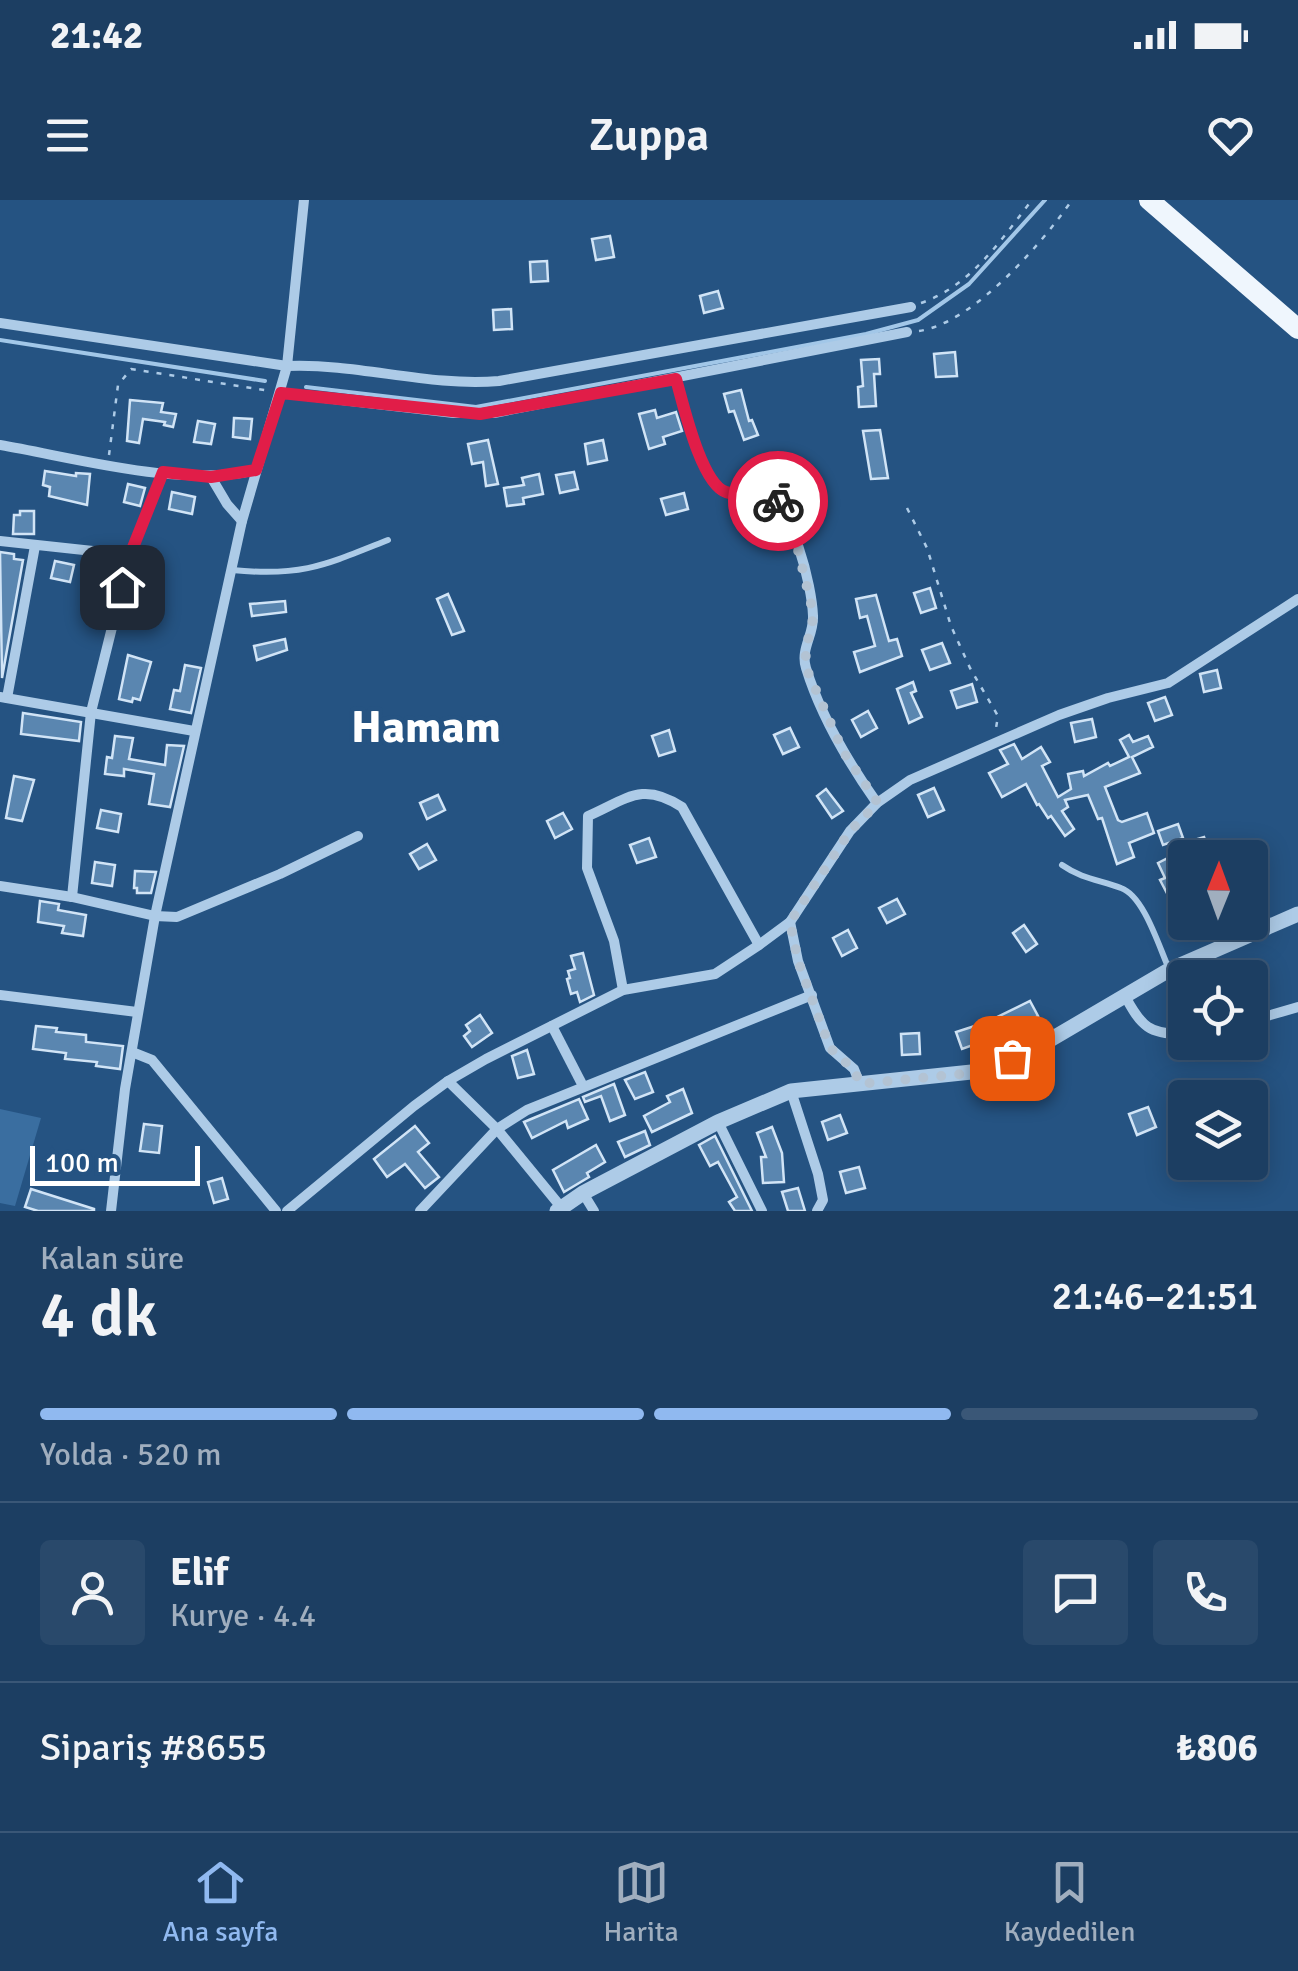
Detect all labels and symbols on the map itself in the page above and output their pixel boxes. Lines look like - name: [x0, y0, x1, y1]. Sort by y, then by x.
- courier: [728, 451, 828, 551]
- pin: [80, 545, 165, 630]
- district label: Hamam: [351, 700, 501, 755]
- north arrow: [1168, 840, 1268, 940]
- pin: [970, 1016, 1055, 1101]
- scale bar: [30, 1141, 200, 1186]

